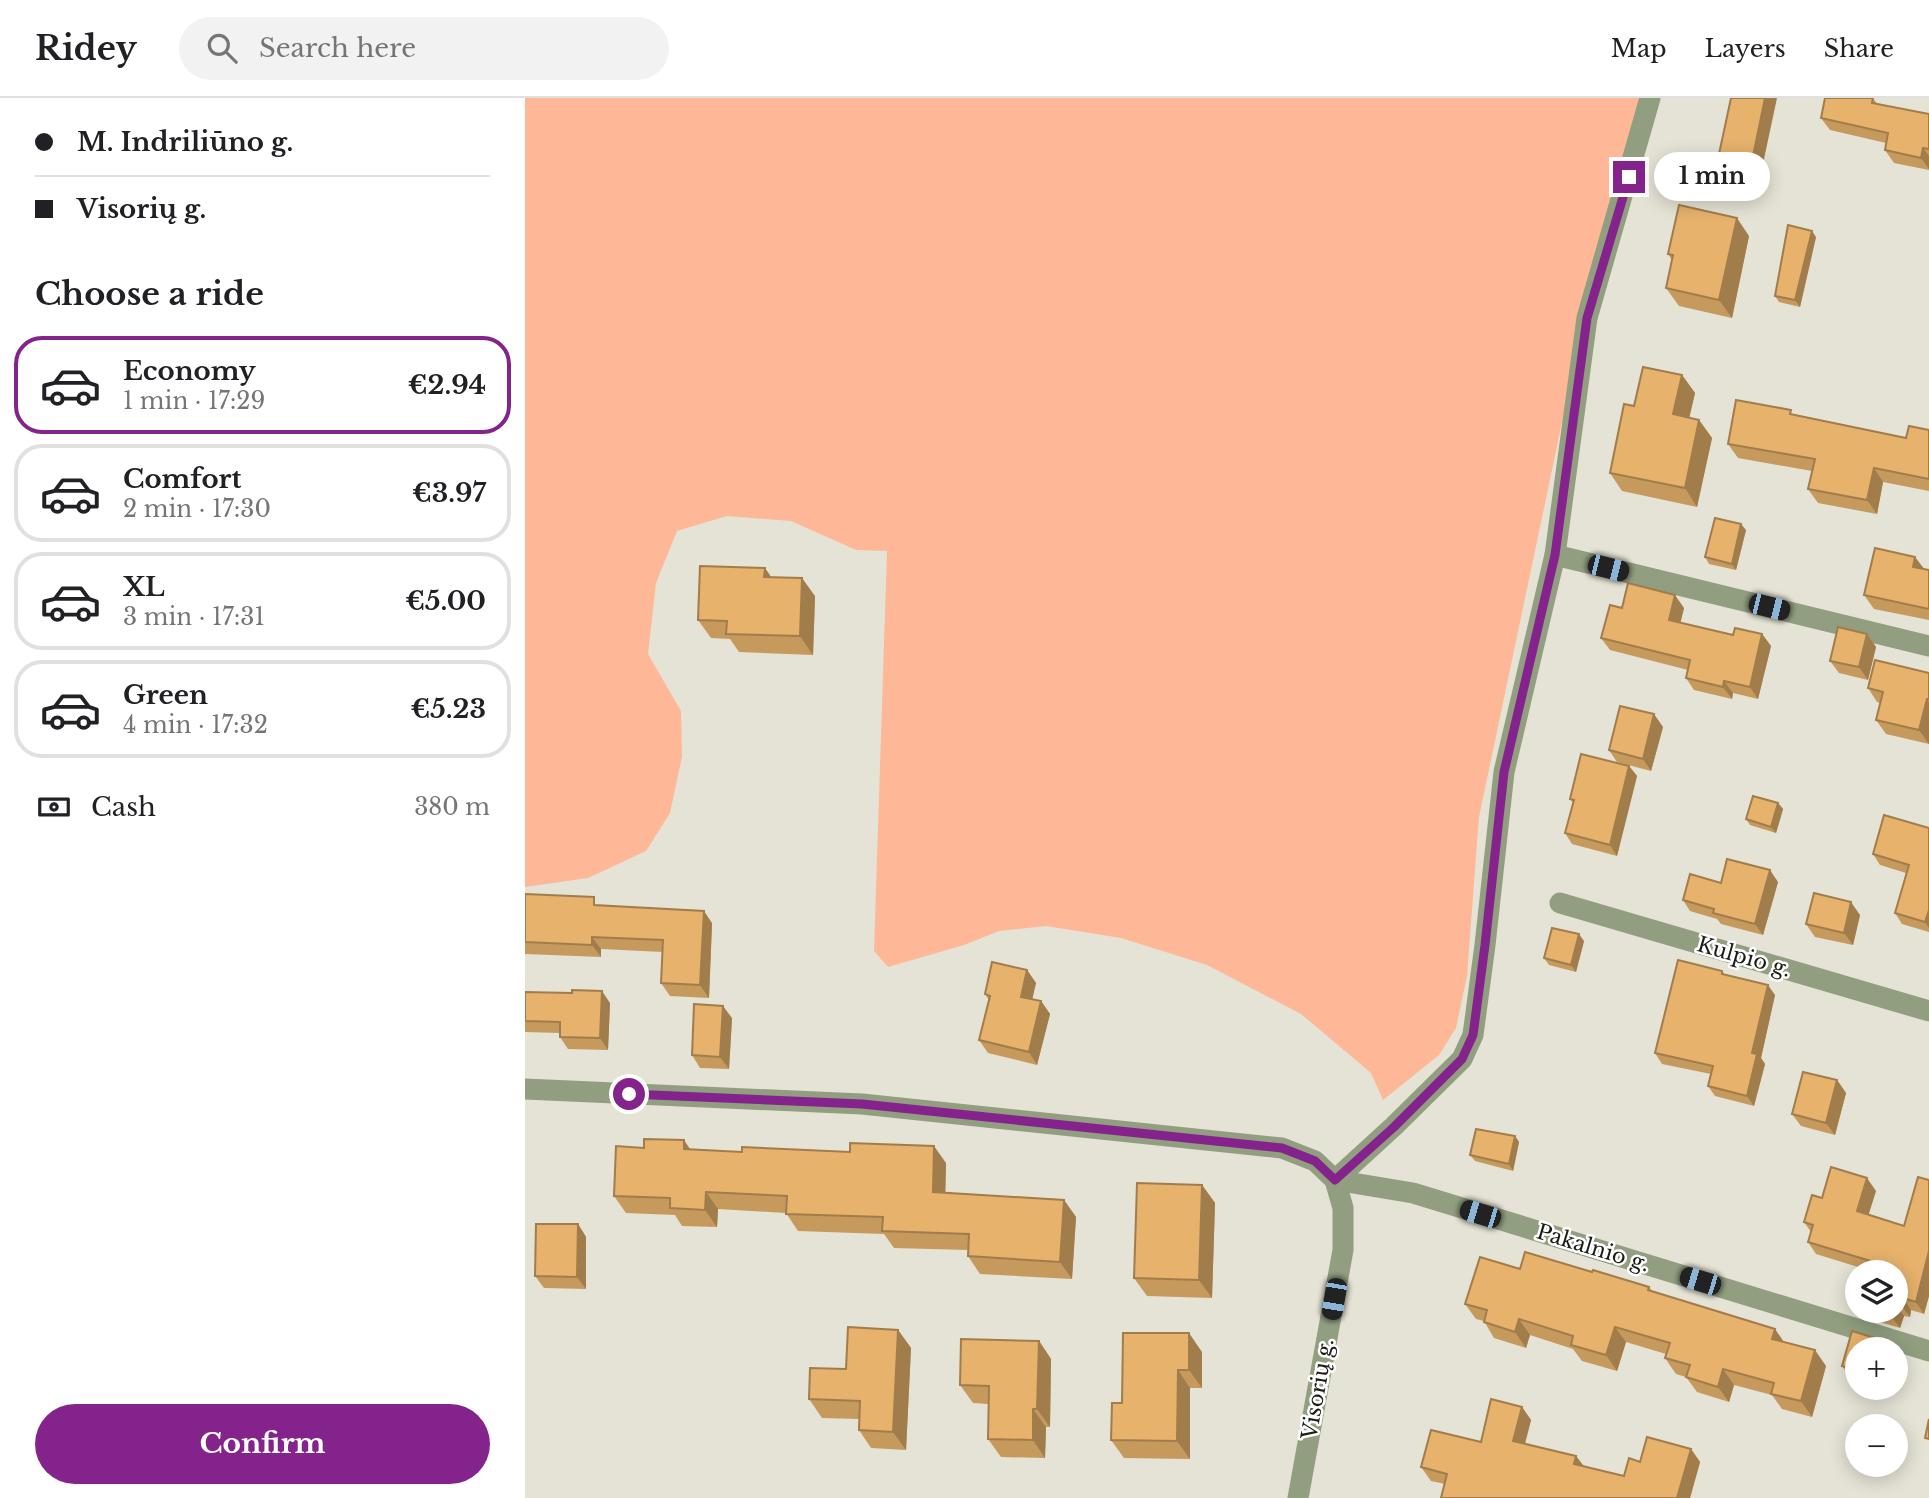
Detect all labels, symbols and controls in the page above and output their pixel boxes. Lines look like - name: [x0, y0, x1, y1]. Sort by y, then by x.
- search box: [179, 17, 669, 80]
- text: Ridey: [35, 28, 137, 69]
- icon: search: [203, 29, 241, 67]
- text: Search here: [259, 32, 416, 64]
- text: Map: [1611, 34, 1667, 63]
- text: Layers: [1705, 34, 1786, 63]
- text: Share: [1824, 34, 1894, 63]
- text: M. Indriliūno g.: [77, 126, 293, 158]
- callout: 1 min: [1653, 153, 1769, 202]
- route end: [1613, 161, 1645, 193]
- text: 1 min: [1679, 162, 1745, 190]
- text: Visorių g.: [77, 193, 206, 225]
- text: Choose a ride: [35, 274, 264, 314]
- icon: car: [39, 354, 102, 417]
- text: Economy: [123, 355, 256, 387]
- text: €2.94: [408, 369, 486, 401]
- text: 1 min · 17:29: [123, 387, 265, 415]
- icon: car: [39, 462, 102, 525]
- text: Comfort: [123, 463, 241, 495]
- text: €3.97: [412, 477, 486, 509]
- text: 2 min · 17:30: [123, 495, 271, 523]
- car: [1586, 553, 1631, 583]
- icon: car: [39, 570, 102, 633]
- text: XL: [123, 571, 165, 603]
- text: €5.00: [405, 585, 486, 617]
- car: [1747, 592, 1792, 622]
- text: 3 min · 17:31: [123, 603, 265, 631]
- icon: car: [39, 678, 102, 741]
- text: Green: [123, 679, 208, 711]
- text: €5.23: [410, 693, 486, 725]
- text: 4 min · 17:32: [123, 711, 268, 739]
- icon: cash: [35, 788, 73, 826]
- text: Cash: [91, 791, 156, 823]
- text: 380 m: [414, 793, 490, 821]
- street label: Kulpio g.: [1694, 931, 1794, 983]
- route start: [613, 1078, 645, 1110]
- car: [1457, 1198, 1504, 1230]
- street label: Pakalnio g.: [1533, 1219, 1653, 1277]
- map controls: [1845, 1260, 1908, 1477]
- button: layers: [1845, 1260, 1908, 1323]
- car: [1677, 1265, 1724, 1297]
- car: [1321, 1276, 1348, 1322]
- street label: Visorių g.: [1296, 1336, 1340, 1443]
- button: +: [1845, 1337, 1908, 1400]
- button: Confirm: [35, 1404, 490, 1484]
- button: −: [1845, 1414, 1908, 1477]

